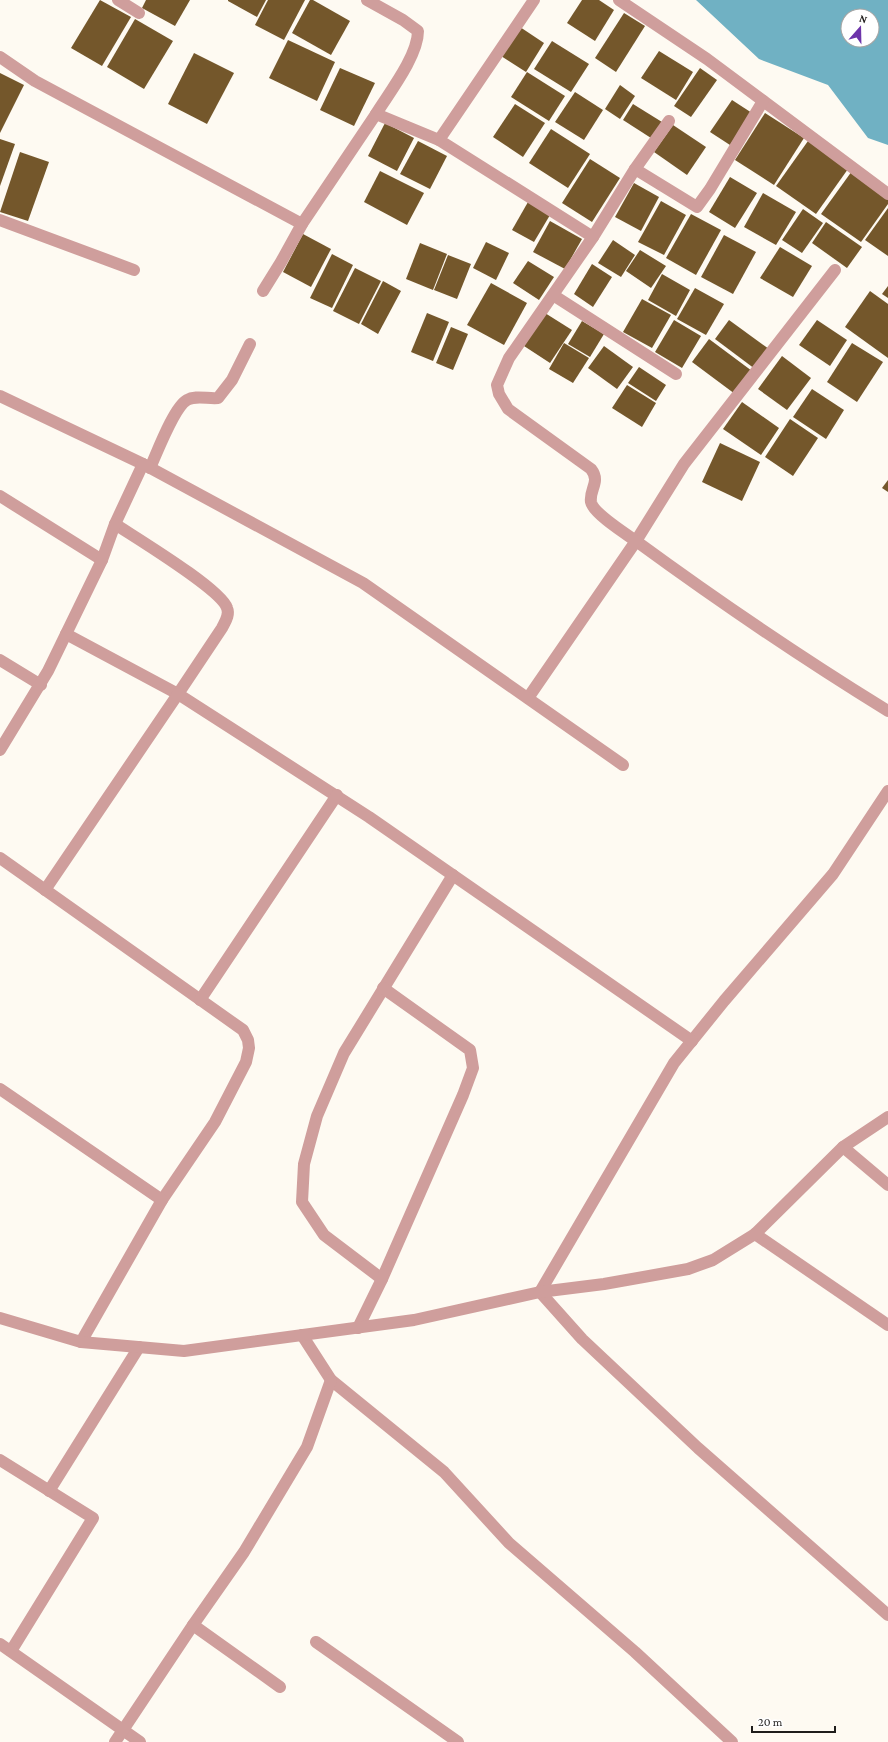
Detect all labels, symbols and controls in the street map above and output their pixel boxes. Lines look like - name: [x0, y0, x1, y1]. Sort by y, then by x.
- north arrow: [840, 8, 880, 48]
- text: N: [858, 12, 869, 26]
- scale bar: [752, 1708, 835, 1734]
- text: 20 m: [758, 1715, 783, 1729]

